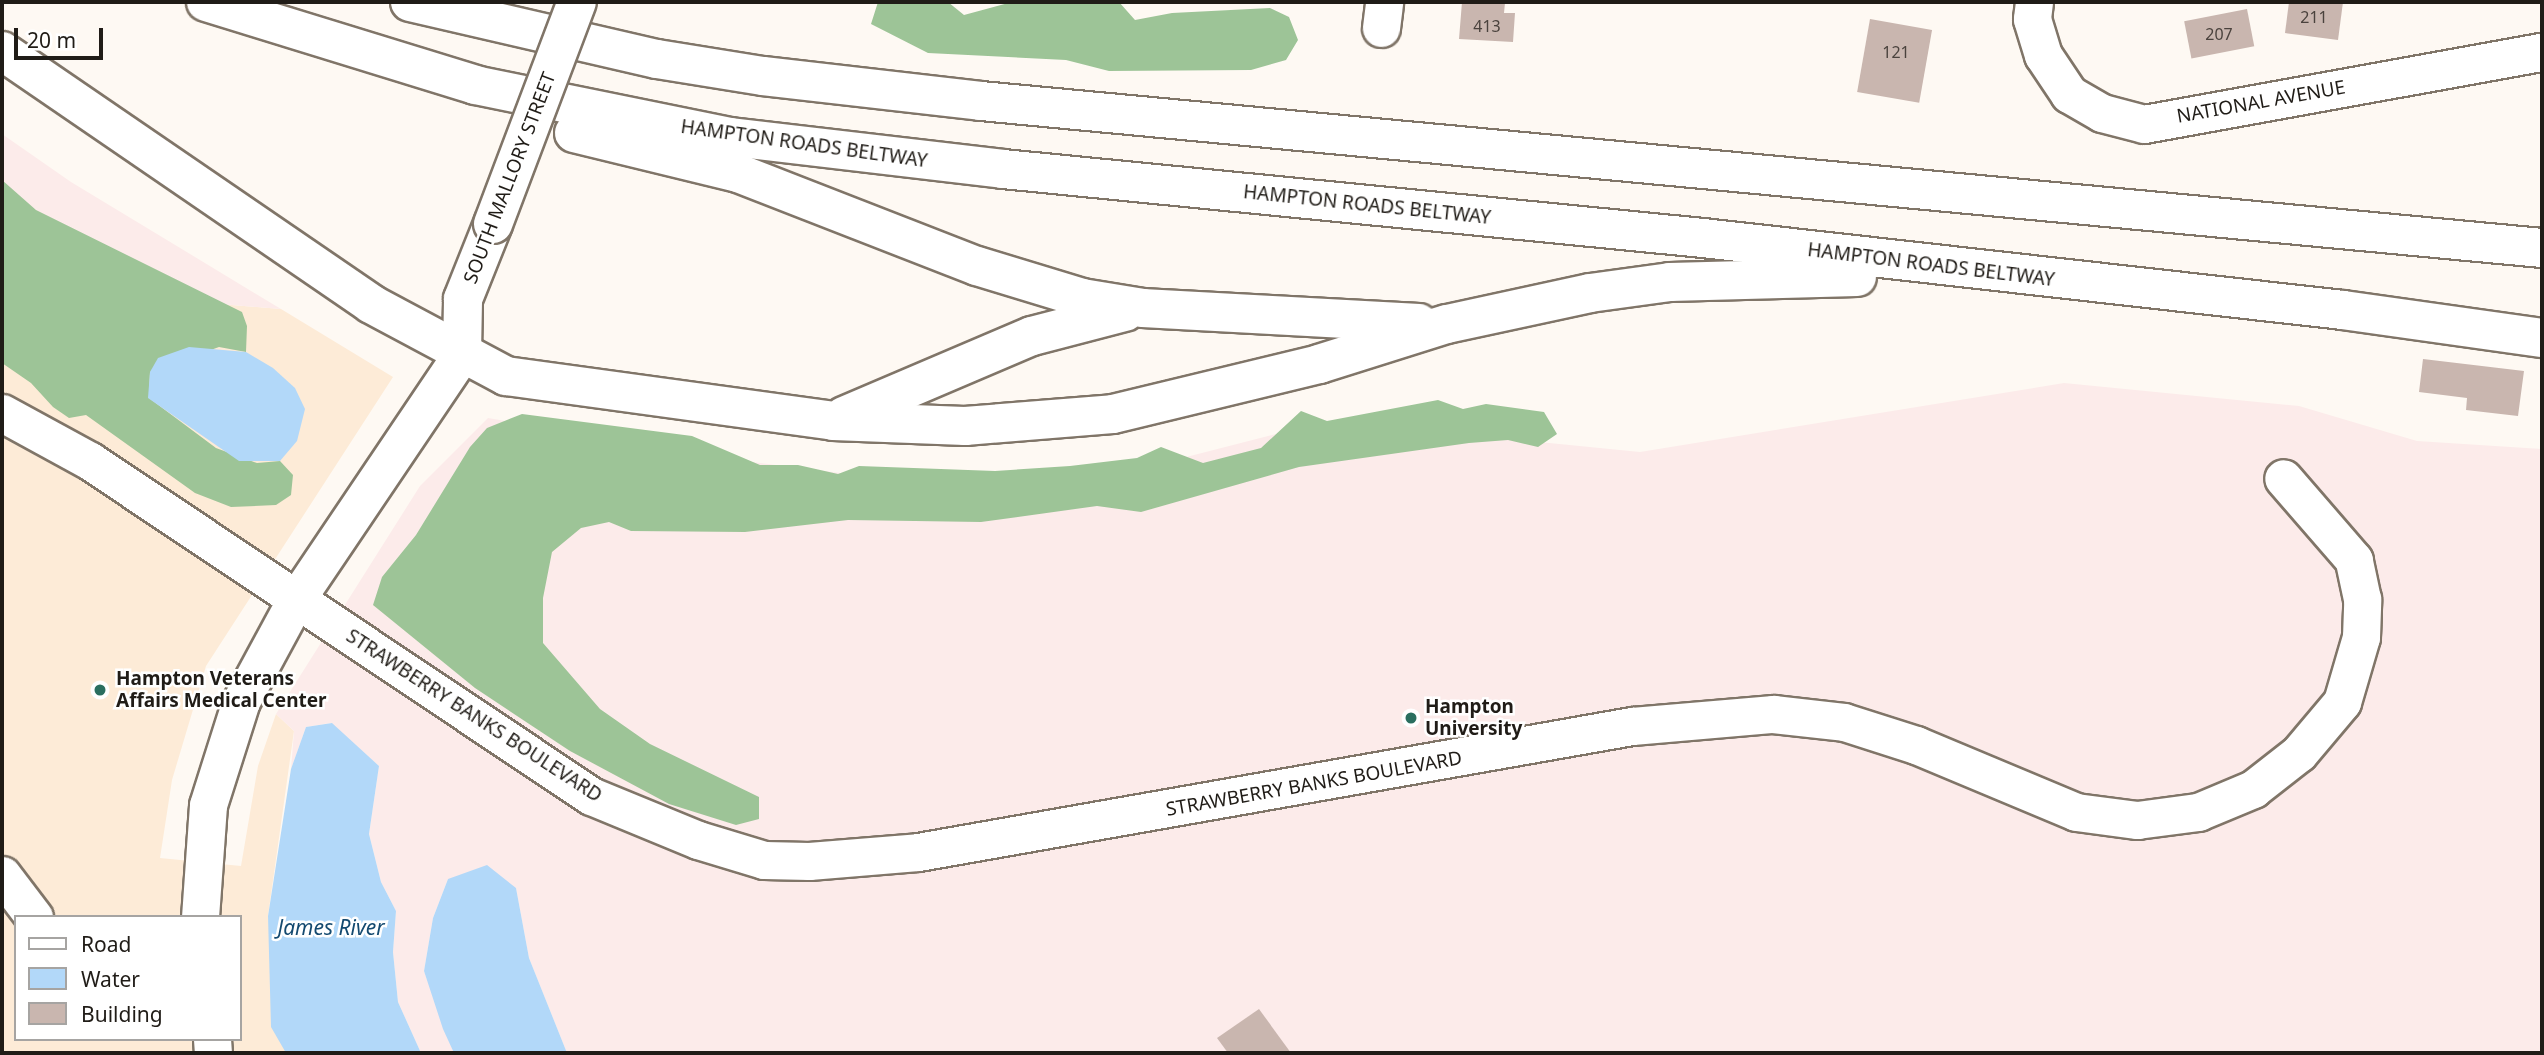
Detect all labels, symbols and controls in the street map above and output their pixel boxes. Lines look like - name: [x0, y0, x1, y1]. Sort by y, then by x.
- house number: 211: [2300, 7, 2328, 27]
- scale bar: [18, 14, 107, 58]
- house number: 413: [1473, 16, 1501, 36]
- house number: 207: [2205, 24, 2233, 44]
- text: 20 m: [27, 26, 76, 54]
- house number: 121: [1882, 42, 1910, 62]
- street label: SOUTH MALLORY STREET: [459, 69, 561, 287]
- street label: NATIONAL AVENUE: [2175, 76, 2347, 128]
- street label: HAMPTON ROADS BELTWAY: [679, 115, 929, 173]
- street label: HAMPTON ROADS BELTWAY: [1242, 181, 1492, 229]
- street label: HAMPTON ROADS BELTWAY: [1806, 239, 2056, 291]
- street label: STRAWBERRY BANKS BOULEVARD: [342, 625, 606, 807]
- place label: Hampton Veterans Affairs Medical Center: [116, 668, 327, 712]
- marker: Hampton Veterans Affairs Medical Center: [90, 680, 110, 700]
- place label: Hampton University: [1425, 696, 1522, 740]
- marker: Hampton University: [1403, 710, 1419, 726]
- street label: STRAWBERRY BANKS BOULEVARD: [1164, 747, 1464, 821]
- water label: James River: [277, 914, 385, 940]
- legend: [14, 915, 242, 1041]
- text: Road: [81, 930, 131, 958]
- text: Water: [81, 965, 140, 993]
- text: Building: [81, 1000, 163, 1028]

